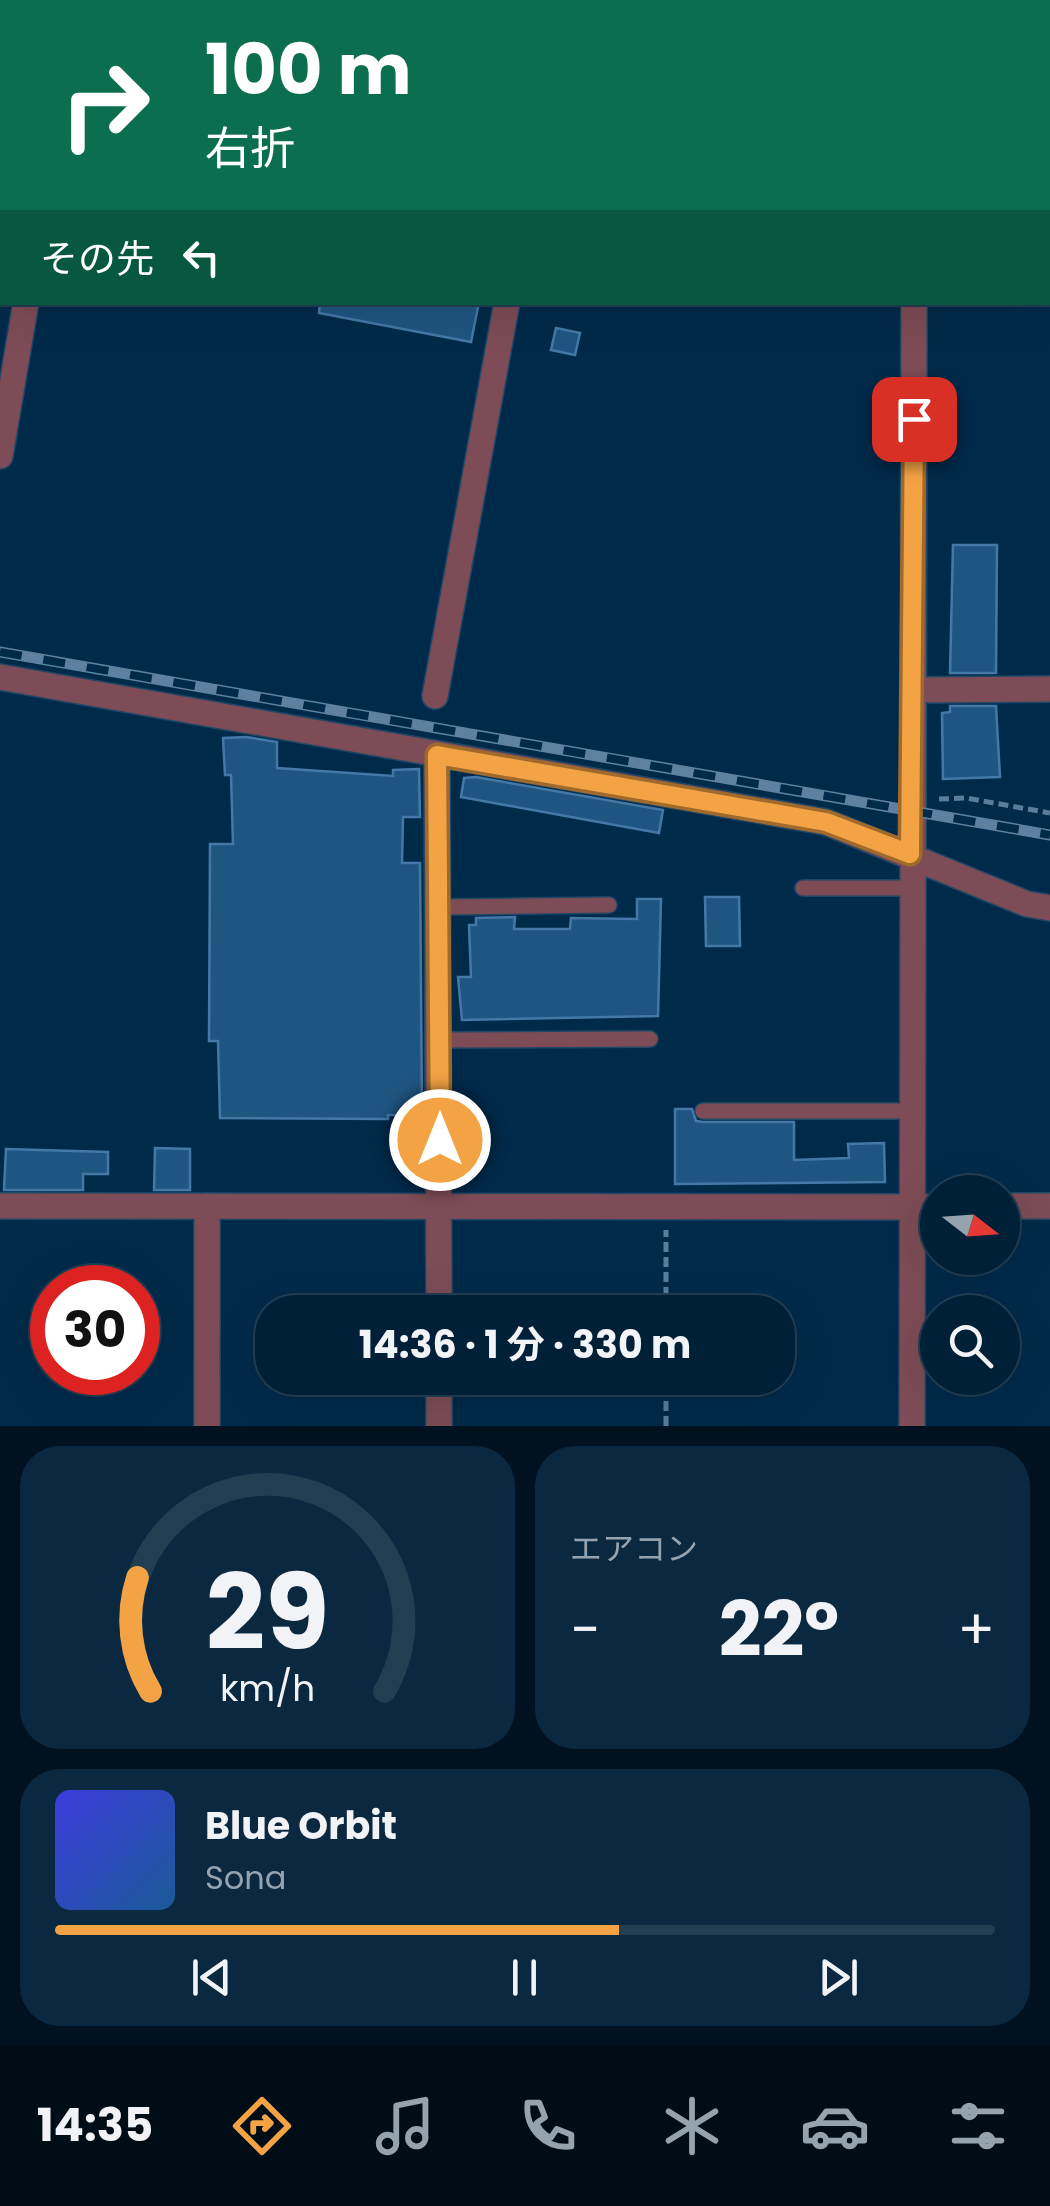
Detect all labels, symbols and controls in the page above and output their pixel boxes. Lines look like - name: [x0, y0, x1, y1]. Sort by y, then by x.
- text: 100 m: [205, 20, 412, 119]
- icon: right: [40, 40, 170, 170]
- text: 右折: [205, 117, 295, 180]
- icon: left: [174, 230, 229, 285]
- text: その先: [40, 232, 154, 285]
- pin: [872, 377, 957, 462]
- icon: arrive: [887, 392, 942, 447]
- position arrow: [388, 1088, 492, 1192]
- north arrow: [920, 1175, 1020, 1275]
- map controls: [920, 1175, 1020, 1395]
- speed limit sign: 30: [30, 1265, 160, 1395]
- button: search: [920, 1295, 1020, 1395]
- text: 14:36 · 1 分 · 330 m: [359, 1318, 691, 1371]
- text: エアコン: [570, 1526, 698, 1571]
- text: 29: [206, 1540, 329, 1685]
- text: 22°: [719, 1577, 839, 1682]
- text: −: [570, 1591, 600, 1668]
- text: +: [957, 1591, 995, 1668]
- text: km/h: [220, 1663, 315, 1714]
- text: Blue Orbit: [205, 1799, 397, 1852]
- text: Sona: [205, 1855, 286, 1900]
- icon: previous: [184, 1950, 239, 2005]
- icon: pause: [497, 1950, 552, 2005]
- icon: next: [811, 1950, 866, 2005]
- icon: directions: [227, 2091, 297, 2161]
- icon: music: [370, 2091, 440, 2161]
- icon: phone: [513, 2091, 583, 2161]
- icon: climate: [657, 2091, 727, 2161]
- icon: car: [800, 2091, 870, 2161]
- icon: filters: [943, 2091, 1013, 2161]
- text: 14:35: [37, 2094, 153, 2157]

